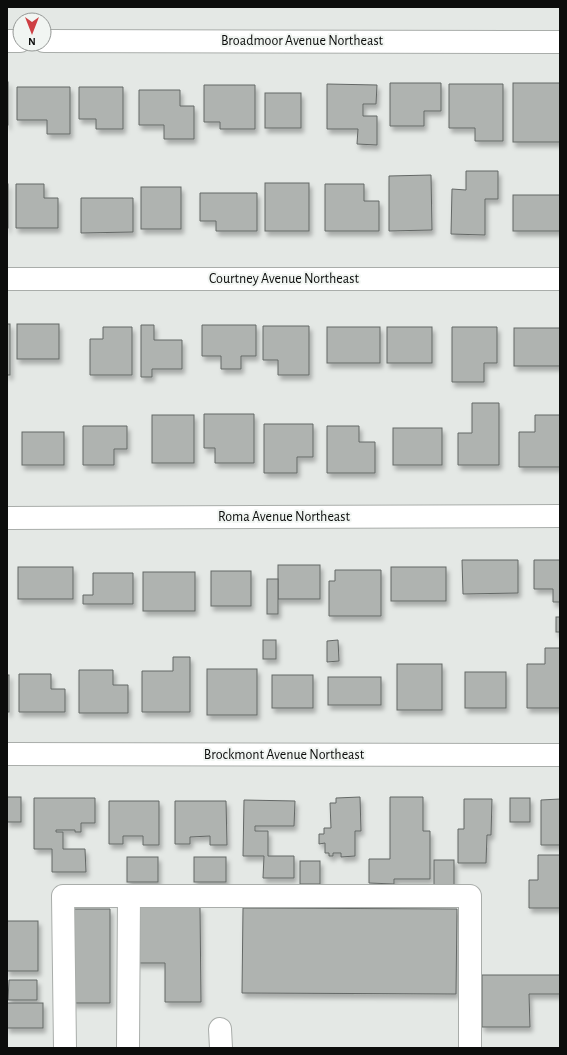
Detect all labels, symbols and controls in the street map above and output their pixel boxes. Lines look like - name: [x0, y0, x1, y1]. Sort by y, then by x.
- north arrow: [12, 12, 52, 52]
- street label: Broadmoor Avenue Northeast: [221, 34, 384, 48]
- text: N: [28, 36, 36, 47]
- street label: Courtney Avenue Northeast: [209, 272, 359, 286]
- street label: Roma Avenue Northeast: [218, 510, 351, 524]
- street label: Brockmont Avenue Northeast: [204, 748, 365, 762]

